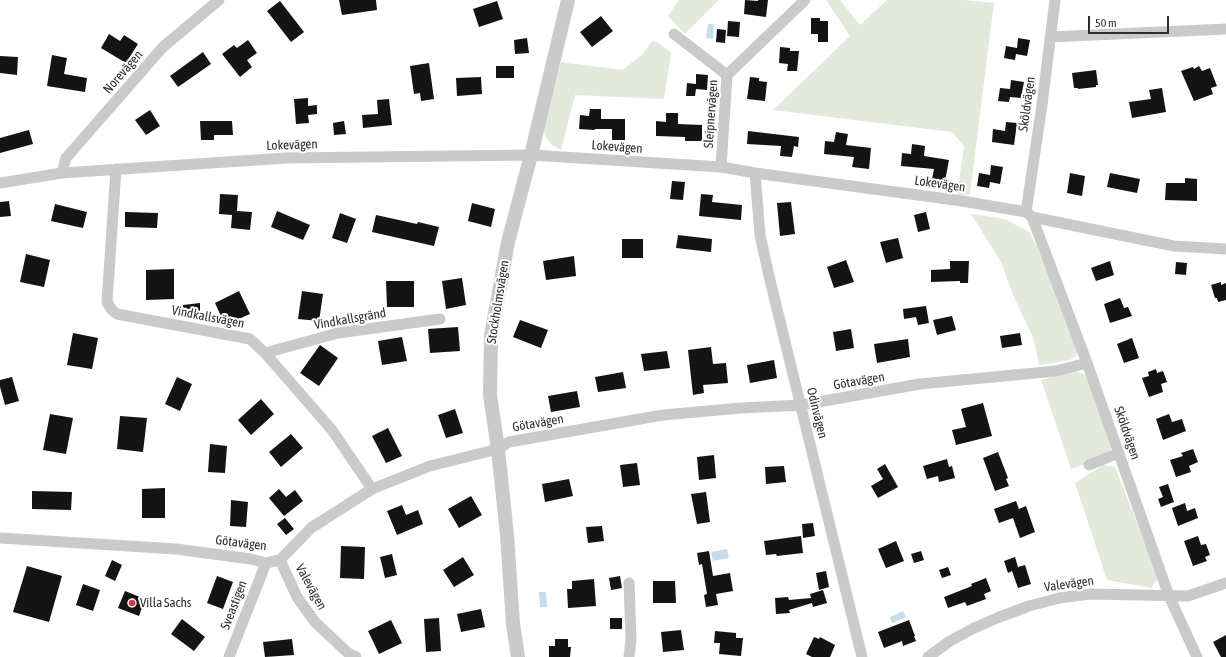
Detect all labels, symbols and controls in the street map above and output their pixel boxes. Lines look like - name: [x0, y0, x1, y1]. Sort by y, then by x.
- scale bar: [1090, 8, 1171, 34]
- text: 50 m: [1095, 16, 1117, 30]
- street label: Norevägen: [100, 47, 146, 97]
- street label: Sköldvägen: [1015, 76, 1039, 132]
- street label: Sleipnervägen: [701, 79, 721, 149]
- street label: Lokevägen: [266, 136, 318, 154]
- street label: Lokevägen: [591, 137, 643, 157]
- street label: Lokevägen: [914, 173, 966, 195]
- street label: Stockholmsvägen: [484, 259, 512, 345]
- street label: Vindkallsvägen: [170, 302, 246, 332]
- street label: Vindkallsgränd: [313, 305, 387, 333]
- street label: Götavägen: [832, 369, 886, 393]
- street label: Odinvägen: [803, 386, 831, 440]
- street label: Sköldvägen: [1111, 404, 1143, 462]
- street label: Götavägen: [511, 411, 565, 435]
- street label: Götavägen: [214, 532, 268, 554]
- street label: Valevägen: [292, 561, 330, 613]
- street label: Valevägen: [1043, 573, 1095, 595]
- street label: Sveastigen: [218, 578, 250, 632]
- place label: Villa Sachs: [140, 595, 191, 611]
- marker: Villa Sachs: [127, 598, 137, 608]

